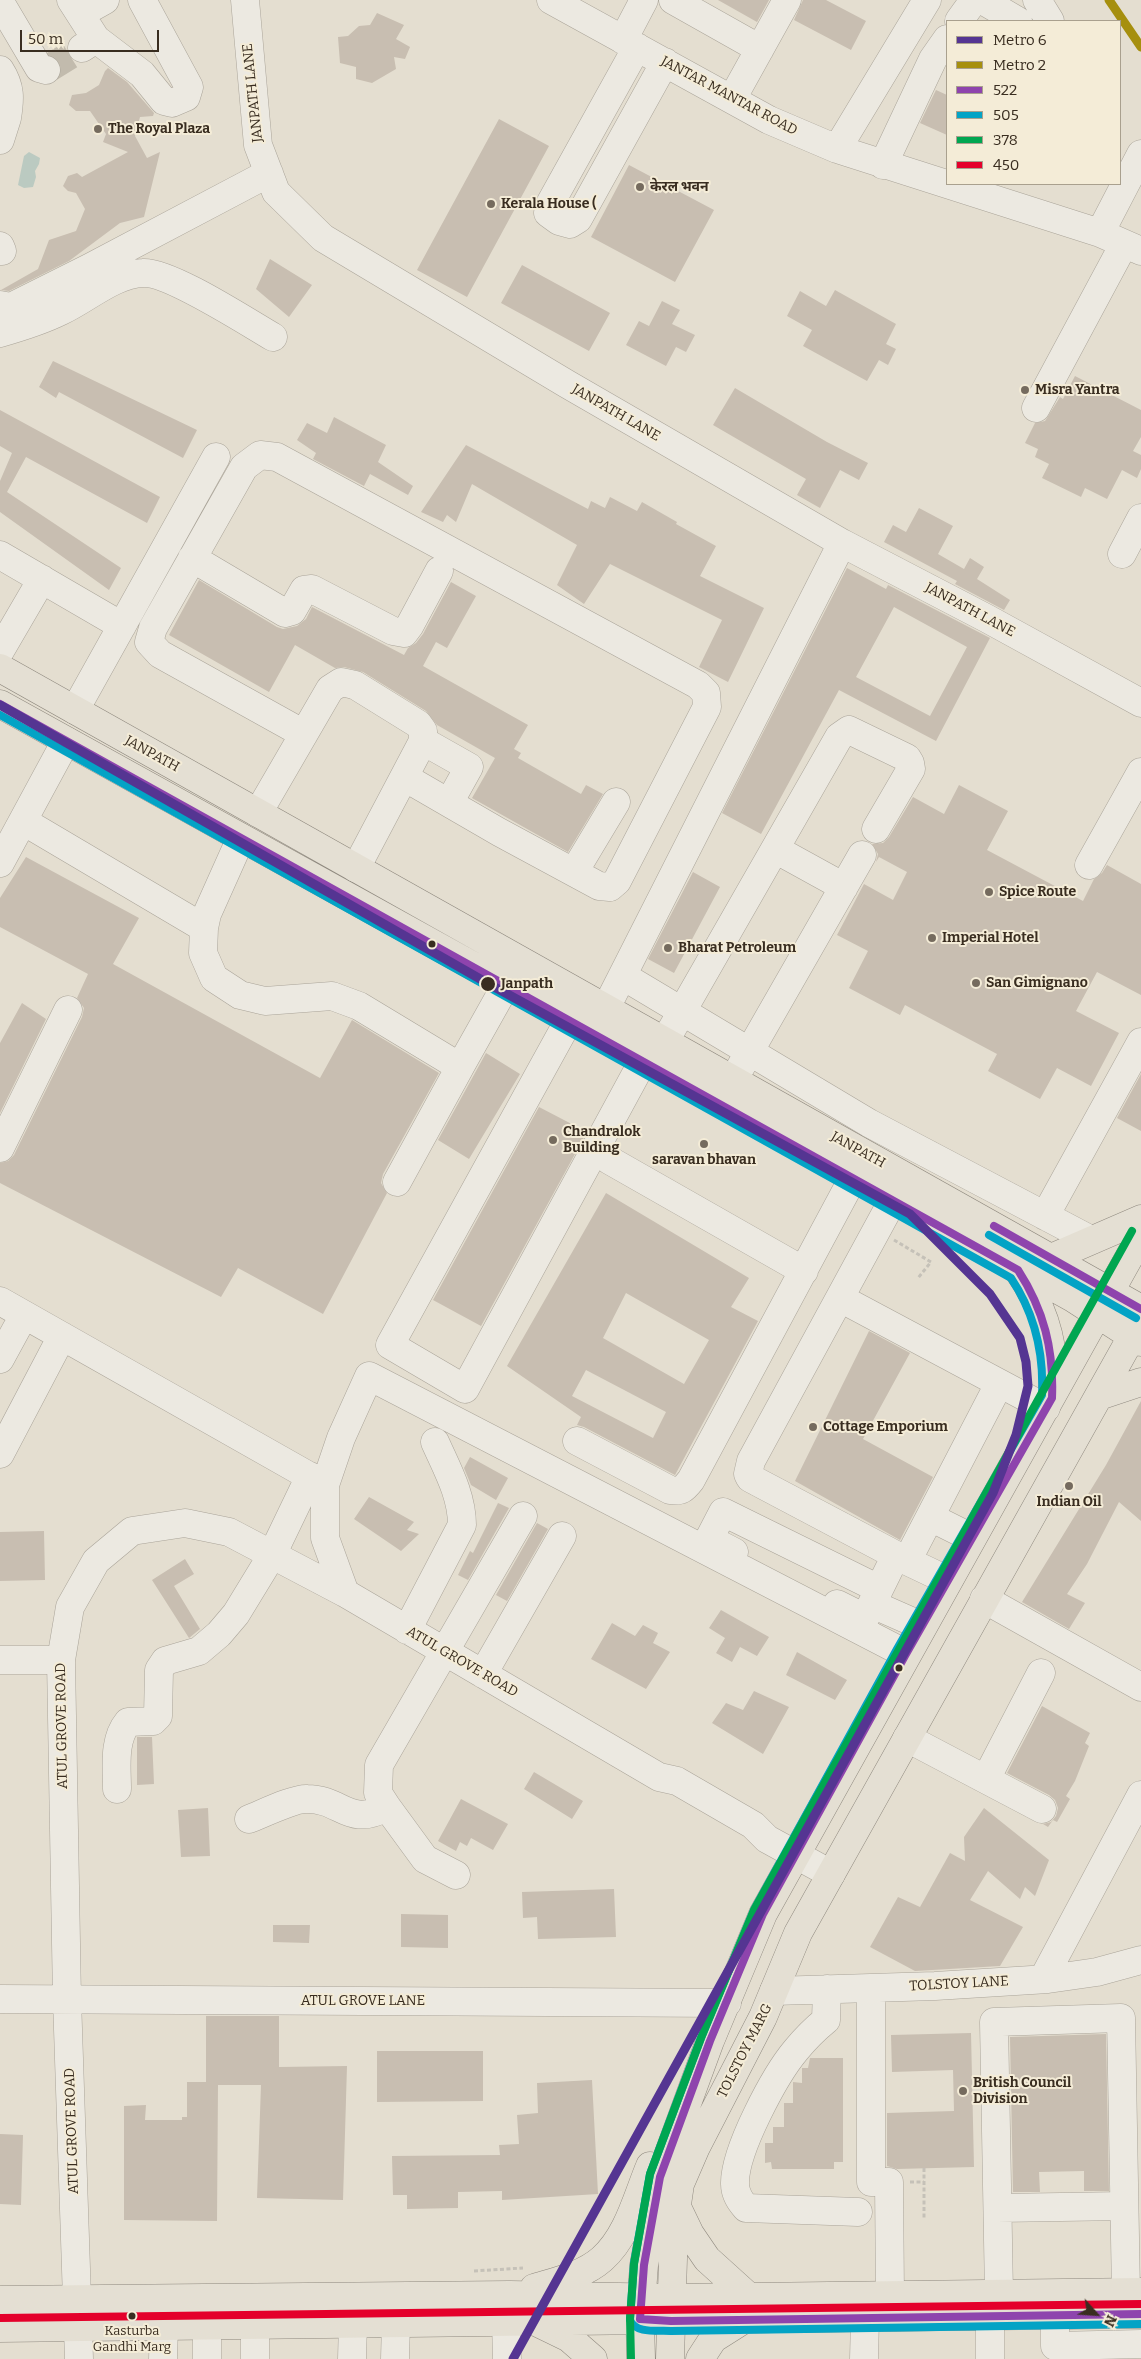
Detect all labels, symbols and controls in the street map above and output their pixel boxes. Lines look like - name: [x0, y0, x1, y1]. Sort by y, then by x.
- scale bar: [22, 20, 161, 52]
- legend: [946, 20, 1121, 185]
- text: 50 m: [28, 30, 63, 48]
- text: Metro 6: [993, 31, 1046, 49]
- street label: JANPATH LANE: [239, 43, 267, 143]
- street label: JANTAR MANTAR ROAD: [658, 53, 800, 139]
- text: Metro 2: [993, 56, 1046, 74]
- text: 522: [993, 81, 1017, 99]
- text: 505: [993, 106, 1019, 124]
- place label: The Royal Plaza: [108, 121, 210, 137]
- marker: The Royal Plaza: [92, 123, 104, 135]
- text: 378: [993, 131, 1018, 149]
- text: 450: [993, 156, 1019, 174]
- place label: केरल भवन: [650, 179, 709, 195]
- marker: केरल भवन: [634, 181, 646, 193]
- place label: Kerala House (: [501, 196, 596, 212]
- marker: Kerala House (: [485, 198, 497, 210]
- street label: JANPATH LANE: [569, 381, 663, 445]
- place label: Misra Yantra: [1035, 382, 1120, 398]
- marker: Misra Yantra: [1019, 384, 1031, 396]
- street label: JANPATH LANE: [922, 579, 1018, 641]
- street label: JANPATH: [122, 732, 182, 776]
- place label: Spice Route: [999, 884, 1076, 900]
- marker: Spice Route: [983, 886, 995, 898]
- place label: Imperial Hotel: [942, 930, 1038, 946]
- marker: Imperial Hotel: [926, 932, 938, 944]
- unlabelled marker: [427, 939, 437, 949]
- place label: Bharat Petroleum: [678, 940, 796, 956]
- marker: Bharat Petroleum: [662, 942, 674, 954]
- marker: Janpath: [479, 975, 497, 993]
- place label: San Gimignano: [986, 975, 1088, 991]
- place label: Janpath: [501, 976, 553, 992]
- marker: San Gimignano: [970, 977, 982, 989]
- place label: Chandralok Building: [563, 1124, 641, 1156]
- street label: JANPATH: [828, 1128, 888, 1172]
- marker: Chandralok Building: [547, 1134, 559, 1146]
- marker: saravan bhavan: [698, 1138, 710, 1150]
- place label: saravan bhavan: [652, 1152, 756, 1168]
- place label: Cottage Emporium: [823, 1419, 948, 1435]
- marker: Cottage Emporium: [807, 1421, 819, 1433]
- marker: Indian Oil: [1063, 1480, 1075, 1492]
- place label: Indian Oil: [1036, 1494, 1102, 1510]
- street label: ATUL GROVE ROAD: [403, 1623, 521, 1701]
- street label: ATUL GROVE ROAD: [52, 1663, 72, 1789]
- unlabelled marker: [894, 1663, 904, 1673]
- street label: TOLSTOY LANE: [909, 1973, 1009, 1995]
- street label: ATUL GROVE LANE: [301, 1993, 425, 2009]
- street label: TOLSTOY MARG: [714, 2001, 776, 2101]
- street label: ATUL GROVE ROAD: [61, 2068, 83, 2194]
- place label: British Council Division: [973, 2075, 1071, 2108]
- marker: British Council Division: [957, 2085, 969, 2097]
- north arrow: [1071, 2289, 1121, 2339]
- marker: Kasturba Gandhi Marg: [127, 2311, 137, 2321]
- text: N: [1100, 2312, 1120, 2329]
- place label: Kasturba Gandhi Marg: [93, 2323, 171, 2354]

